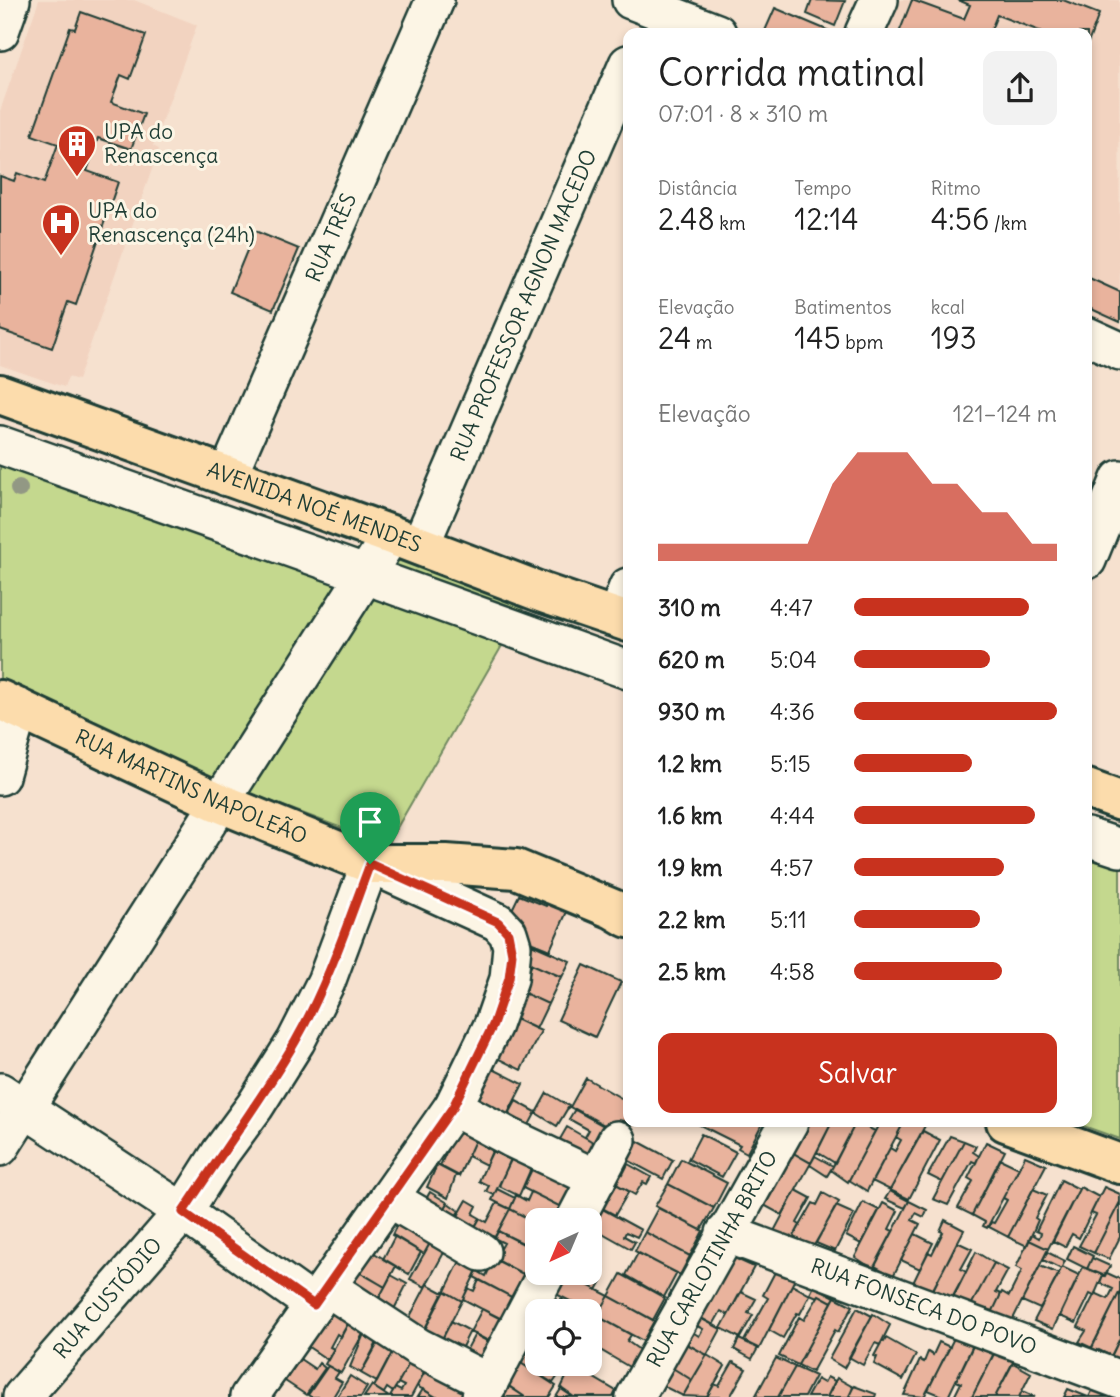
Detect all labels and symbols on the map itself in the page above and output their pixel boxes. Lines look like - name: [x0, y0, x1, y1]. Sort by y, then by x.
- place label: UPA do Renascença: [104, 118, 218, 169]
- building icon: UPA do Renascença: [56, 123, 98, 178]
- street label: RUA PROFESSOR AGNON MACEDO: [444, 145, 603, 465]
- street label: RUA TRÊS: [300, 189, 362, 286]
- place label: UPA do Renascença (24h): [88, 197, 255, 248]
- hospital icon: UPA do Renascença (24h): [40, 202, 82, 257]
- street label: AVENIDA NOÉ MENDES: [203, 456, 425, 558]
- street label: RUA MARTINS NAPOLEÃO: [71, 723, 311, 850]
- pin: [340, 792, 400, 864]
- street label: RUA CARLOTINHA BRITO: [640, 1146, 783, 1372]
- north arrow: [525, 1208, 602, 1284]
- street label: RUA CUSTÓDIO: [47, 1232, 168, 1364]
- street label: RUA FONSECA DO POVO: [807, 1252, 1041, 1361]

